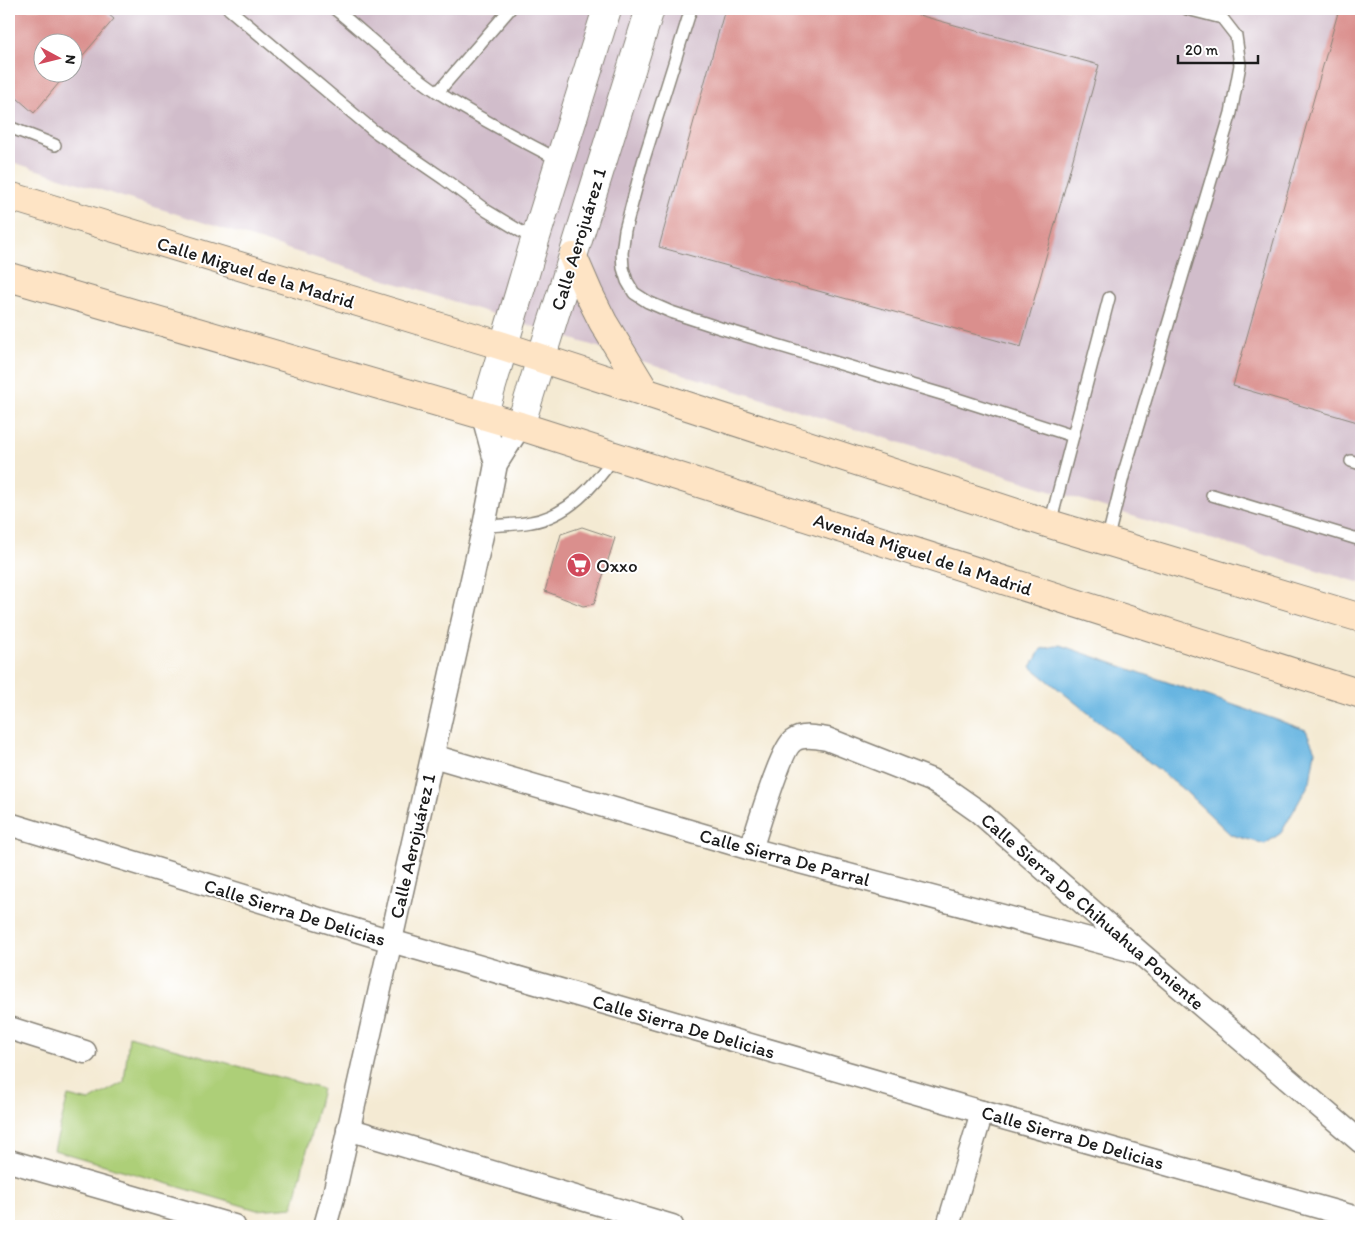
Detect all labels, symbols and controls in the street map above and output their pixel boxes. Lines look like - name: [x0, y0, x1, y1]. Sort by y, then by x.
- north arrow: [32, 32, 82, 82]
- scale bar: [1178, 32, 1258, 64]
- text: 20 m: [1185, 41, 1219, 59]
- text: N: [61, 54, 79, 65]
- street label: Calle Aerojuárez 1: [546, 165, 611, 313]
- street label: Calle Miguel de la Madrid: [154, 231, 358, 314]
- street label: Avenida Miguel de la Madrid: [811, 508, 1036, 601]
- supermarket icon: Oxxo: [566, 552, 592, 578]
- place label: Oxxo: [596, 554, 638, 577]
- street label: Calle Aerojuárez 1: [385, 771, 440, 921]
- street label: Calle Sierra De Chihuahua Poniente: [976, 808, 1209, 1015]
- street label: Calle Sierra De Parral: [697, 824, 873, 891]
- street label: Calle Sierra De Delicias: [201, 874, 388, 951]
- street label: Calle Sierra De Delicias: [590, 989, 778, 1064]
- street label: Calle Sierra De Delicias: [979, 1100, 1167, 1175]

